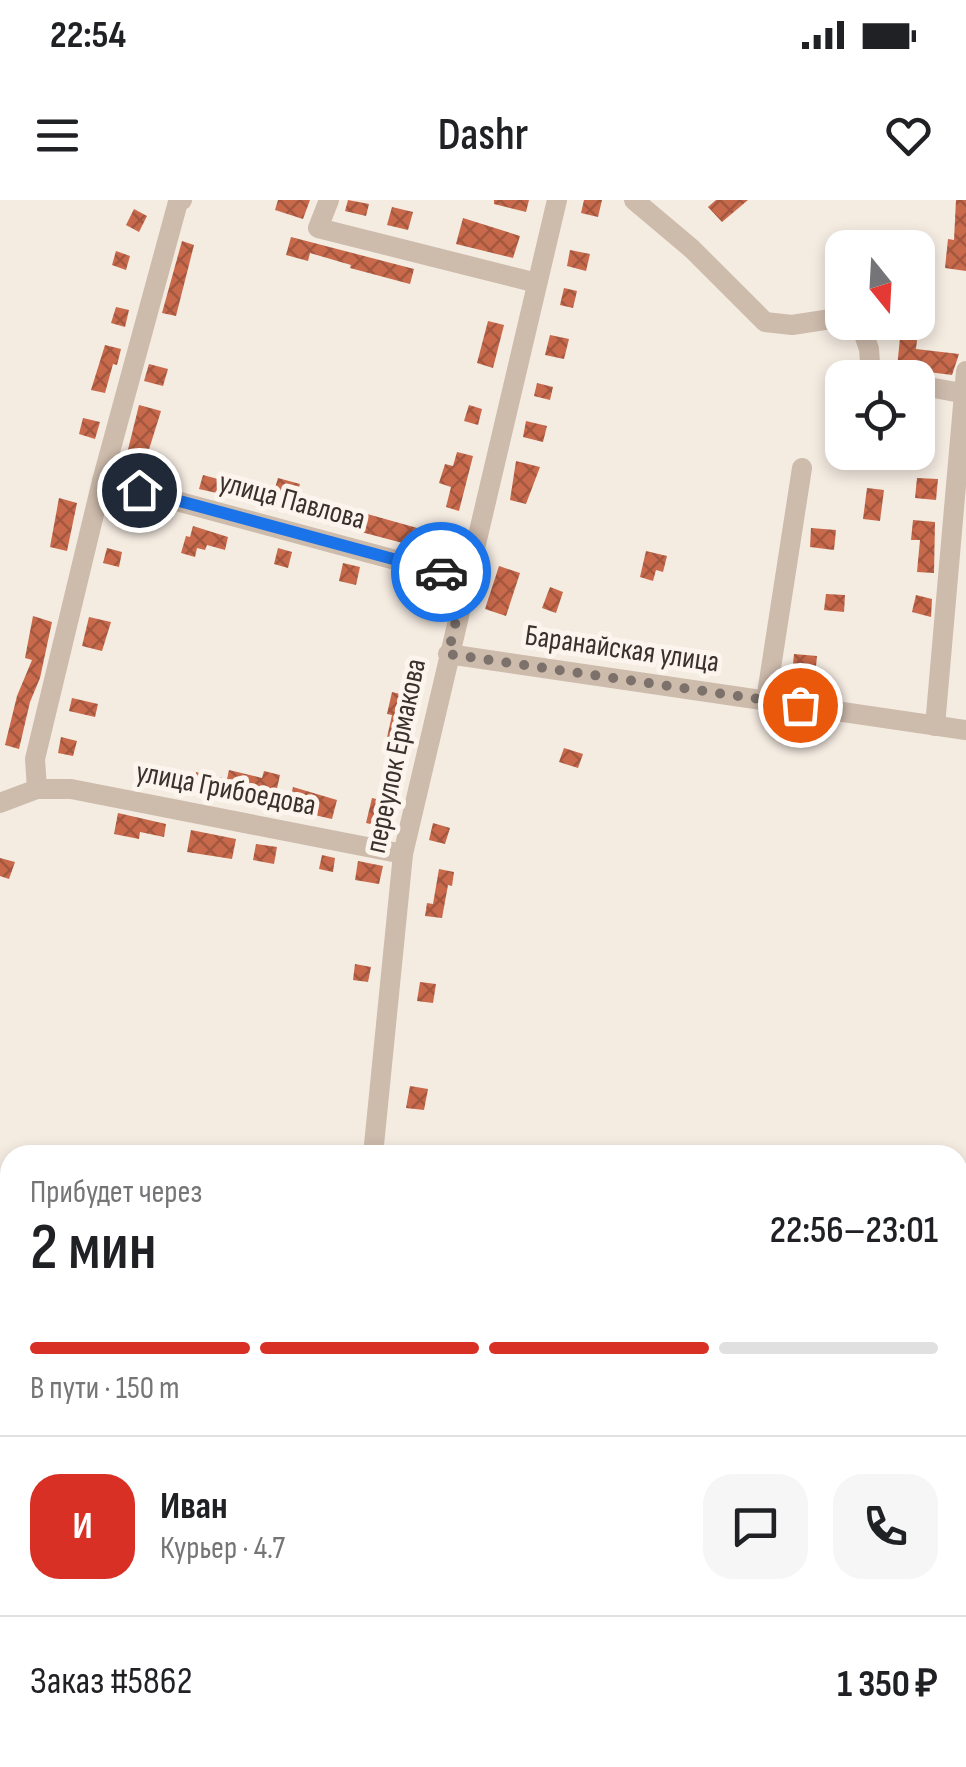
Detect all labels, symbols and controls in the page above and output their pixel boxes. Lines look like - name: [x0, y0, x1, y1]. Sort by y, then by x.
- text: 22:54: [50, 13, 126, 58]
- icon: menu: [30, 108, 85, 163]
- text: Dashr: [438, 108, 528, 163]
- icon: heart: [881, 108, 936, 163]
- north arrow: [825, 230, 935, 340]
- map controls: [825, 230, 935, 470]
- button: locate: [825, 360, 935, 470]
- pin: [97, 448, 182, 533]
- icon: home: [112, 463, 167, 518]
- street label: улица Павлова: [215, 464, 369, 538]
- courier: [391, 522, 491, 622]
- icon: car: [414, 545, 469, 600]
- street label: Баранайская улица: [523, 618, 721, 680]
- street label: переулок Ермакова: [358, 656, 434, 856]
- pin: [758, 663, 843, 748]
- icon: bag: [773, 678, 828, 733]
- street label: улица Грибоедова: [133, 754, 319, 824]
- text: Прибудет через: [30, 1173, 202, 1212]
- text: 22:56–23:01: [770, 1208, 938, 1253]
- text: 2 мин: [30, 1210, 157, 1288]
- text: В пути · 150 m: [30, 1369, 180, 1408]
- button: chat: [703, 1474, 808, 1579]
- button: phone: [833, 1474, 938, 1579]
- text: Иван: [160, 1484, 228, 1529]
- text: И: [72, 1504, 93, 1549]
- text: Курьер · 4.7: [160, 1529, 285, 1568]
- text: Заказ #5862: [30, 1659, 192, 1704]
- text: 1 350 ₽: [837, 1662, 938, 1707]

